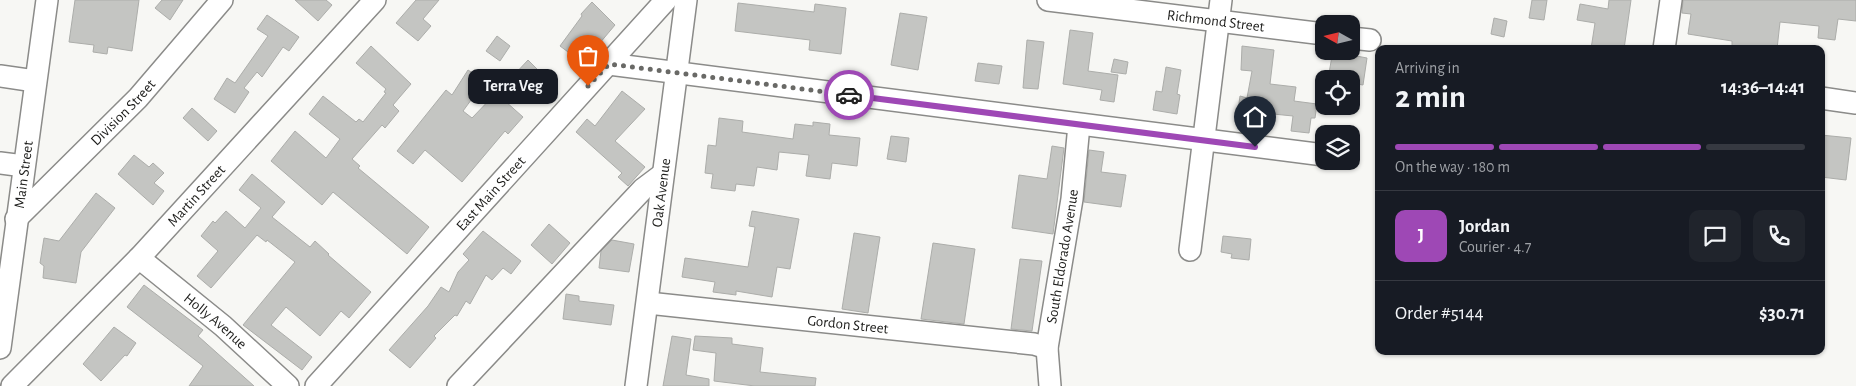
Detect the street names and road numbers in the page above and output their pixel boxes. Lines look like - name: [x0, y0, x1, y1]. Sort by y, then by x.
- street label: Richmond Street: [1166, 7, 1265, 34]
- street label: Division Street: [88, 76, 158, 148]
- street label: Main Street: [11, 140, 35, 209]
- street label: East Main Street: [453, 153, 528, 233]
- street label: Oak Avenue: [649, 157, 673, 228]
- street label: Martin Street: [165, 162, 228, 229]
- street label: South Eldorado Avenue: [1044, 189, 1080, 325]
- street label: Holly Avenue: [181, 290, 250, 352]
- street label: Gordon Street: [807, 312, 889, 336]

